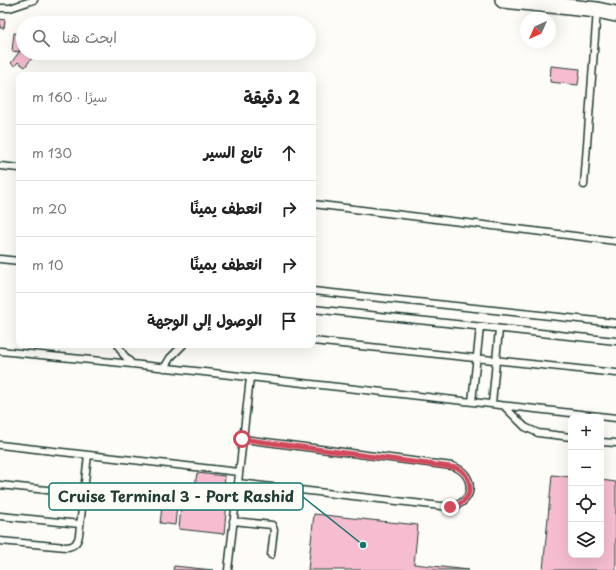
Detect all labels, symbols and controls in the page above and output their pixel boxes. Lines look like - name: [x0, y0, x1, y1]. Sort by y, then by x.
- north arrow: [520, 12, 556, 48]
- search box: [16, 16, 316, 60]
- text: ابحث هنا: [62, 25, 117, 48]
- icon: search: [30, 27, 52, 49]
- text: 2 دقيقة: [243, 84, 300, 110]
- text: سيرًا · 160 m: [32, 87, 107, 106]
- text: تابع السير: [204, 140, 262, 163]
- icon: ahead: [278, 142, 300, 164]
- text: 130 m: [32, 143, 72, 162]
- text: انعطف يمينًا: [190, 196, 262, 219]
- icon: right: [278, 198, 300, 220]
- text: 20 m: [32, 199, 67, 218]
- text: انعطف يمينًا: [190, 252, 262, 275]
- icon: right: [278, 254, 300, 276]
- text: 10 m: [32, 255, 63, 274]
- text: الوصول إلى الوجهة: [147, 308, 262, 331]
- icon: arrive: [278, 310, 300, 332]
- map controls: [568, 414, 604, 558]
- button: +: [568, 414, 604, 450]
- route start: [233, 430, 251, 448]
- button: −: [568, 450, 604, 486]
- callout: Cruise Terminal 3 - Port Rashid: [49, 483, 303, 510]
- text: Cruise Terminal 3 - Port Rashid: [58, 484, 294, 507]
- button: locate: [568, 486, 604, 522]
- route end: [441, 498, 459, 516]
- button: layers: [568, 522, 604, 558]

